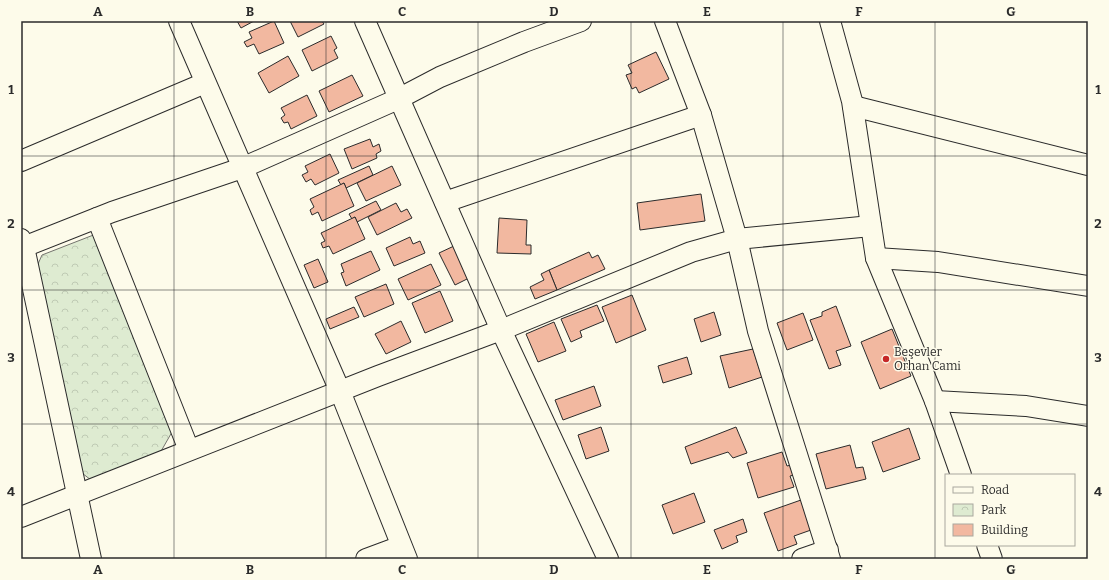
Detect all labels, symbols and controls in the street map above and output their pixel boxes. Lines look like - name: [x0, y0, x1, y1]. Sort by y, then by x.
- text: A: [93, 4, 103, 19]
- text: B: [246, 4, 254, 19]
- text: C: [398, 4, 406, 19]
- text: D: [549, 4, 559, 19]
- text: E: [703, 4, 711, 19]
- text: F: [855, 4, 863, 19]
- text: G: [1006, 4, 1016, 19]
- text: 1: [8, 82, 14, 97]
- text: 1: [1095, 82, 1101, 97]
- text: 2: [7, 216, 15, 231]
- text: 2: [1094, 216, 1102, 231]
- place label: Beşevler Orhan Cami: [894, 345, 961, 373]
- text: 3: [7, 350, 15, 365]
- text: 3: [1094, 350, 1102, 365]
- marker: Beşevler Orhan Cami: [881, 354, 891, 364]
- legend: [945, 474, 1075, 546]
- text: Road: [981, 483, 1009, 497]
- text: 4: [7, 484, 15, 499]
- text: 4: [1094, 484, 1102, 499]
- text: Park: [981, 503, 1007, 517]
- text: Building: [981, 523, 1028, 537]
- text: A: [93, 562, 103, 577]
- text: B: [246, 562, 254, 577]
- text: C: [398, 562, 406, 577]
- text: D: [549, 562, 559, 577]
- text: E: [703, 562, 711, 577]
- text: F: [855, 562, 863, 577]
- text: G: [1006, 562, 1016, 577]

